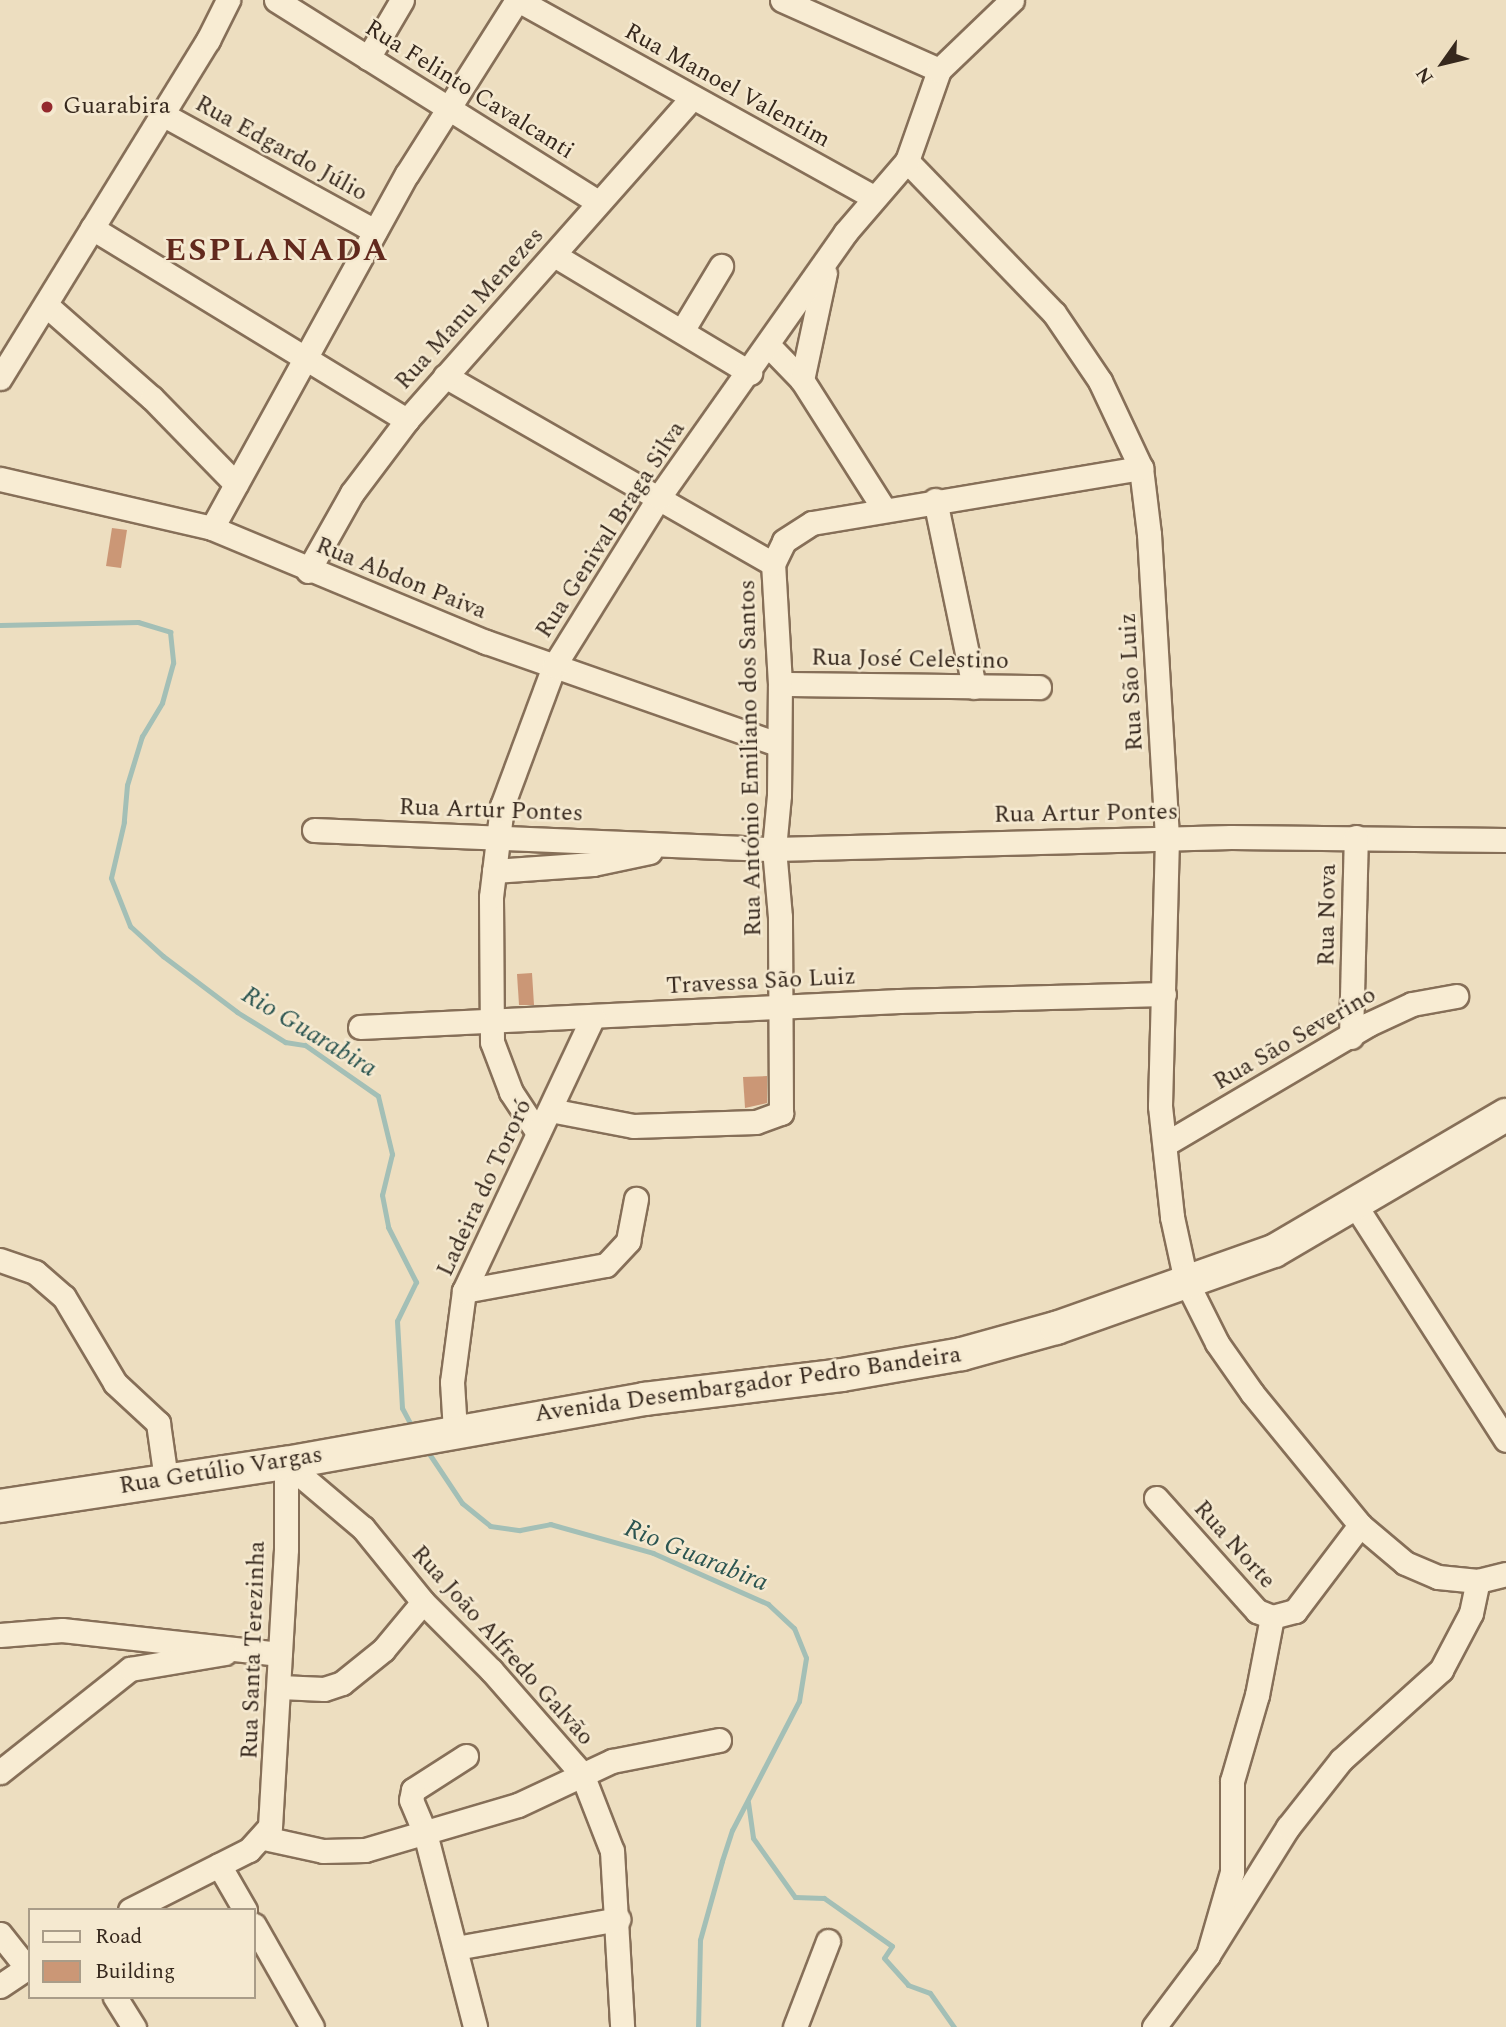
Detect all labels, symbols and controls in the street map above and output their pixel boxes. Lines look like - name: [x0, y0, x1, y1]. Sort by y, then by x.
- street label: Rua Felinto Cavalcanti: [359, 14, 579, 166]
- street label: Rua Manoel Valentim: [619, 17, 835, 155]
- north arrow: [1408, 28, 1478, 98]
- text: N: [1409, 60, 1442, 90]
- street label: Rua Edgardo Júlio: [190, 90, 372, 208]
- place label: Guarabira: [63, 93, 170, 121]
- marker: Guarabira: [37, 97, 57, 117]
- street label: Rua Manu Menezes: [389, 222, 551, 396]
- district label: ESPLANADA: [166, 232, 388, 270]
- street label: Rua Genival Braga Silva: [530, 416, 692, 644]
- street label: Rua Abdon Paiva: [311, 532, 491, 626]
- street label: Rua António Emiliano dos Santos: [733, 579, 769, 937]
- street label: Rua São Luiz: [1114, 612, 1150, 752]
- street label: Rua José Celestino: [811, 644, 1009, 676]
- street label: Rua Artur Pontes: [398, 793, 584, 829]
- street label: Rua Artur Pontes: [994, 798, 1178, 830]
- street label: Rua Nova: [1313, 864, 1343, 966]
- street label: Travessa São Luiz: [665, 963, 857, 1001]
- water label: Rio Guarabira: [236, 979, 382, 1085]
- street label: Rua São Severino: [1209, 981, 1381, 1097]
- street label: Ladeira do Tororó: [431, 1095, 539, 1281]
- street label: Avenida Desembargador Pedro Bandeira: [533, 1341, 963, 1429]
- street label: Rua Getúlio Vargas: [117, 1441, 325, 1501]
- street label: Rua Norte: [1187, 1495, 1281, 1595]
- water label: Rio Guarabira: [620, 1513, 772, 1599]
- street label: Rua Santa Terezinha: [236, 1540, 272, 1760]
- street label: Rua João Alfredo Galvão: [404, 1540, 600, 1752]
- legend: [28, 1908, 256, 1999]
- text: Road: [95, 1921, 142, 1953]
- text: Building: [95, 1956, 175, 1988]

